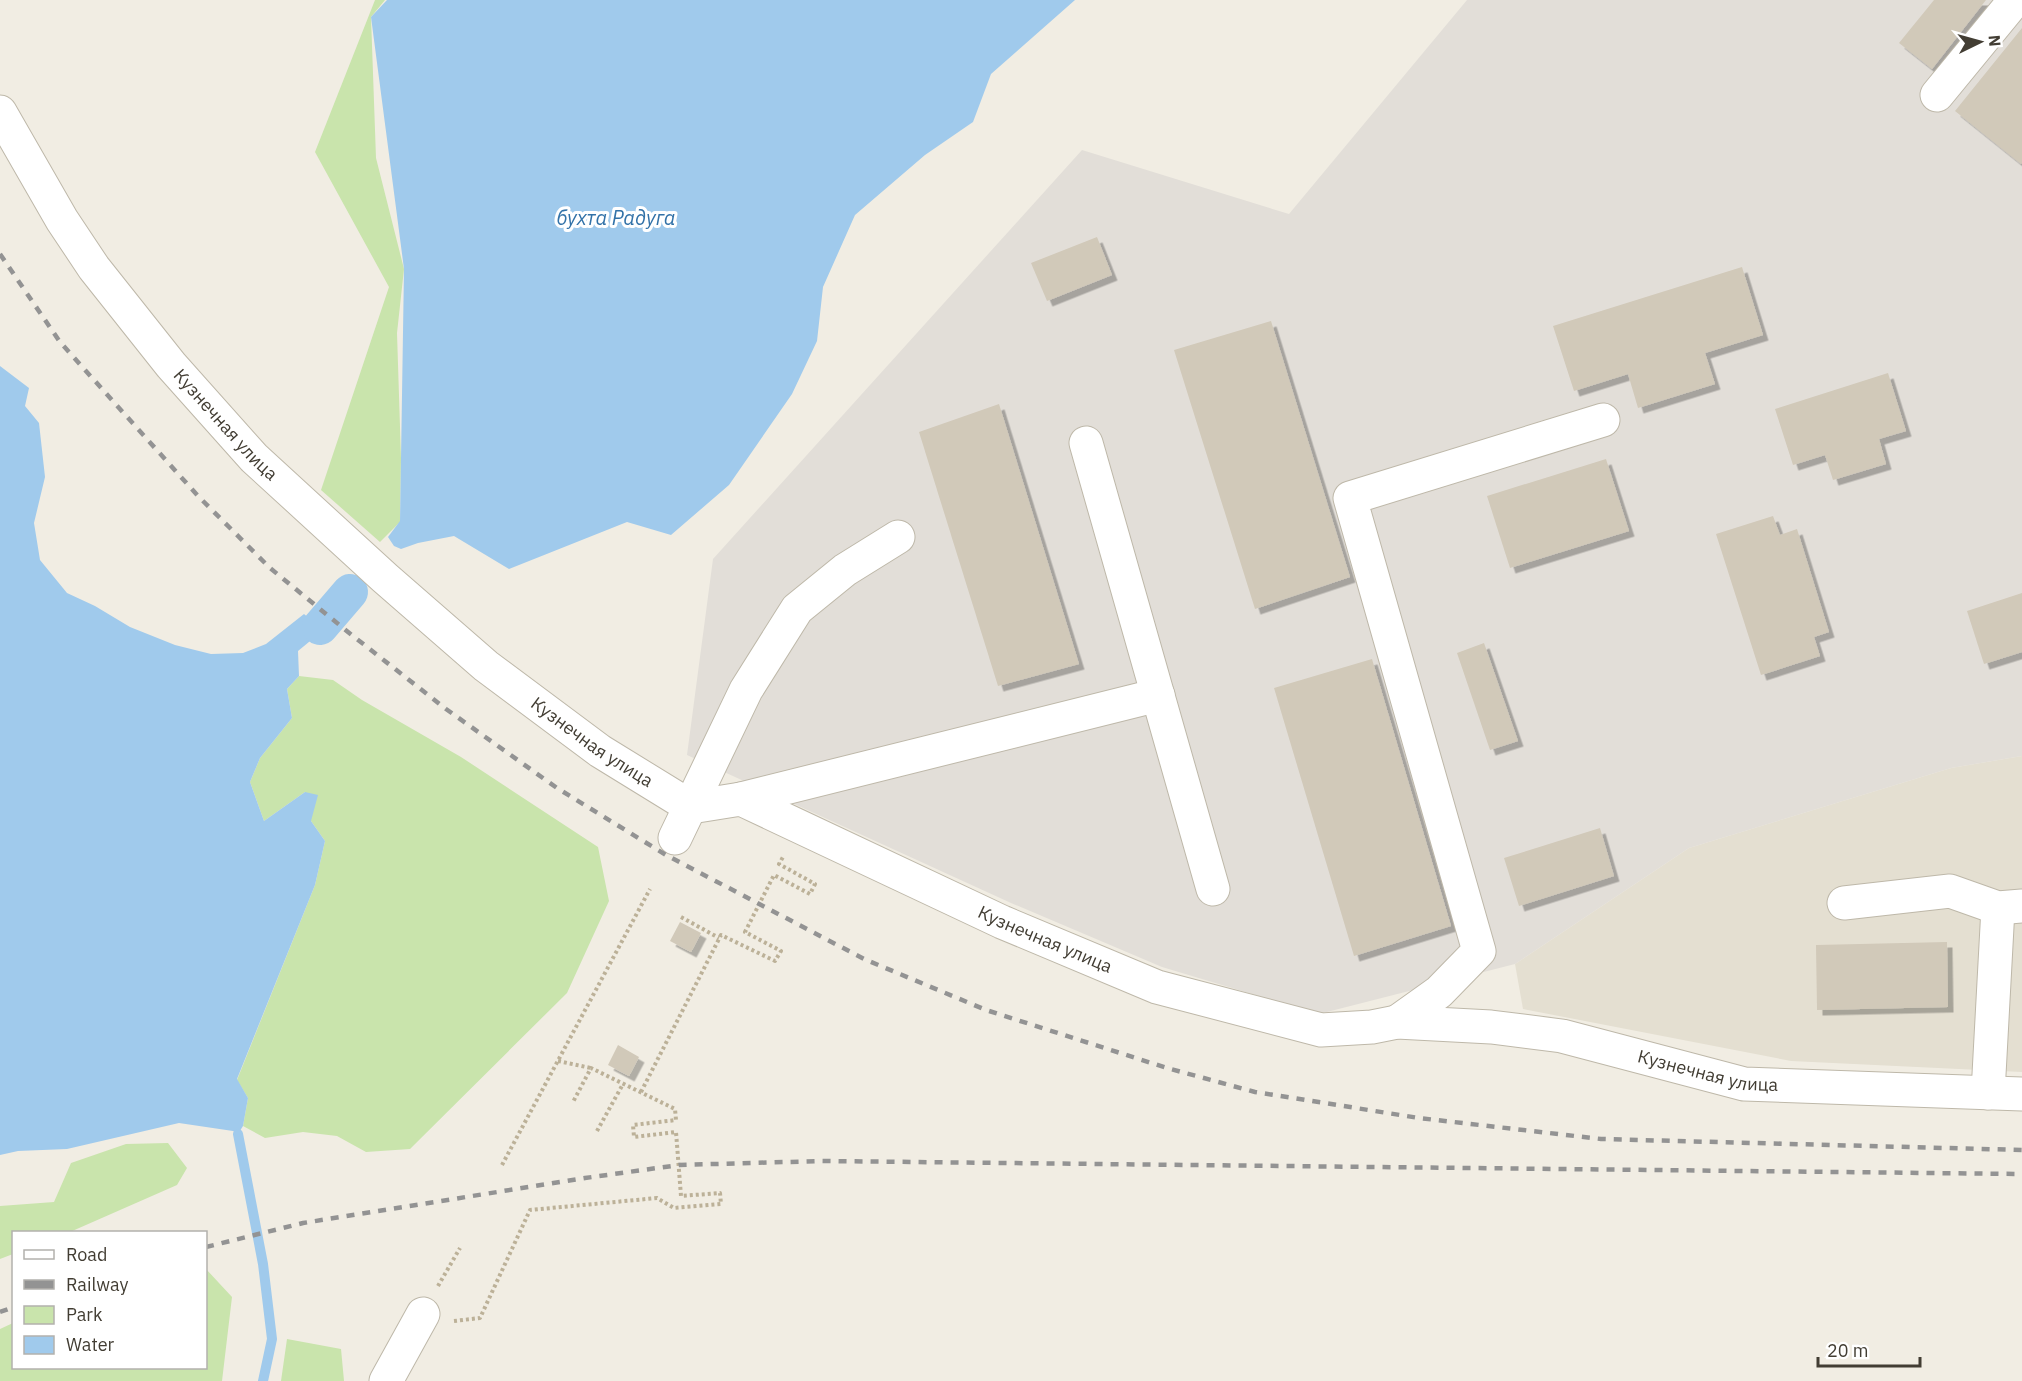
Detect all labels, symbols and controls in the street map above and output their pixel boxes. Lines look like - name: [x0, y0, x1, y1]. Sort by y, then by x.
- north arrow: [1950, 12, 2010, 72]
- text: N: [1984, 34, 2005, 47]
- water label: бухта Радуга: [557, 204, 675, 231]
- street label: Кузнечная улица: [169, 364, 283, 485]
- street label: Кузнечная улица: [527, 692, 658, 792]
- street label: Кузнечная улица: [974, 900, 1116, 978]
- street label: Кузнечная улица: [1635, 1044, 1779, 1096]
- legend: [12, 1231, 207, 1369]
- text: Road: [66, 1243, 107, 1266]
- text: Railway: [66, 1273, 128, 1296]
- text: Park: [66, 1303, 103, 1326]
- scale bar: [1818, 1330, 1920, 1368]
- text: Water: [66, 1333, 115, 1356]
- text: 20 m: [1827, 1339, 1869, 1362]

